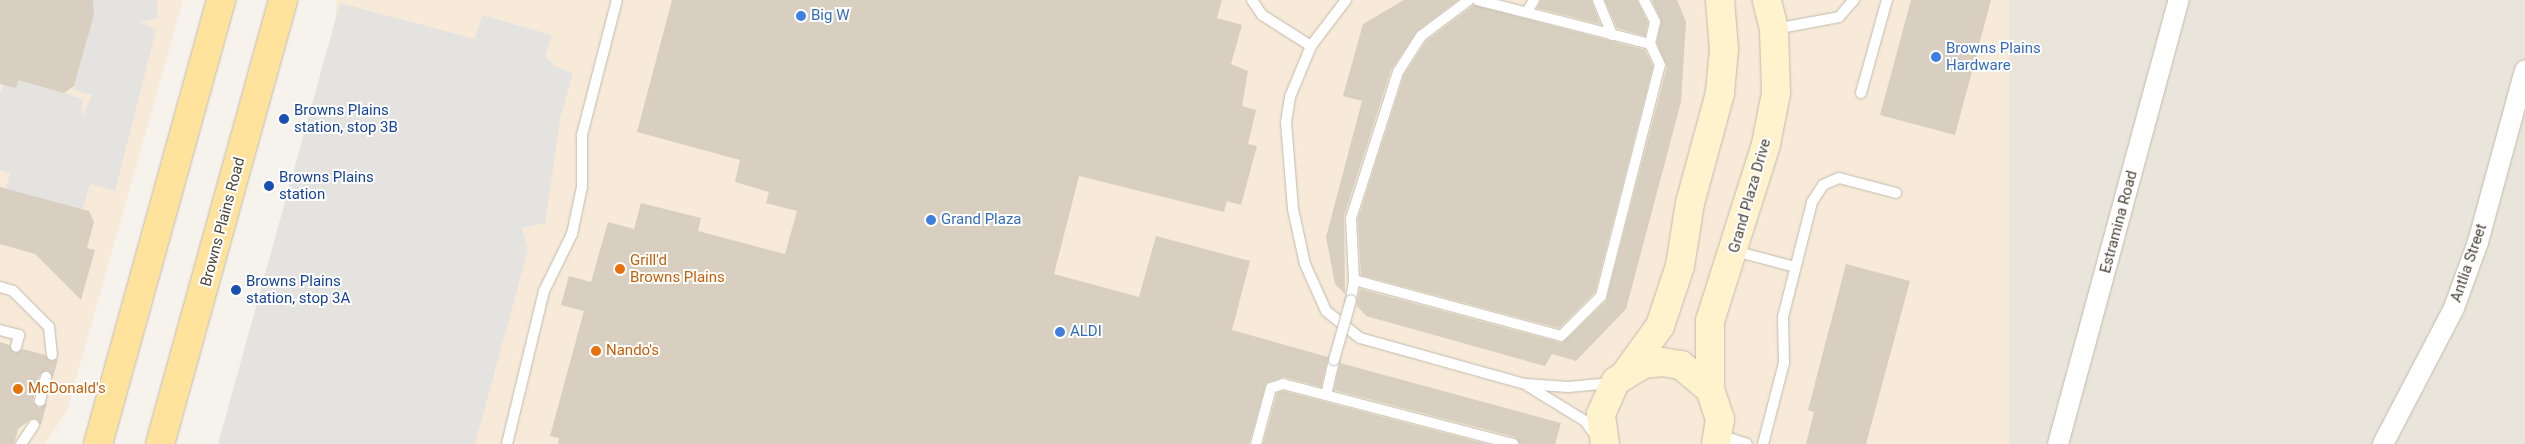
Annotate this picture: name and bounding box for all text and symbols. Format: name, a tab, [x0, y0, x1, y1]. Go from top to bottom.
place label: Big W	[811, 7, 849, 25]
marker: Big W	[795, 10, 807, 22]
place label: Browns Plains Hardware	[1946, 39, 2041, 74]
marker: Browns Plains Hardware	[1930, 51, 1942, 63]
place label: Browns Plains station, stop 3B	[294, 101, 398, 136]
marker: Browns Plains station, stop 3B	[278, 113, 290, 125]
street label: Grand Plaza Drive	[1725, 137, 1775, 255]
street label: Browns Plains Road	[197, 155, 249, 289]
place label: Browns Plains station	[279, 168, 374, 203]
street label: Estramina Road	[2097, 169, 2141, 275]
marker: Browns Plains station	[263, 180, 275, 192]
place label: Grand Plaza	[941, 211, 1022, 229]
marker: Grand Plaza	[925, 214, 937, 226]
street label: Antlia Street	[2447, 221, 2491, 305]
place label: Grill'd Browns Plains	[630, 251, 725, 286]
marker: Grill'd Browns Plains	[614, 263, 626, 275]
place label: Browns Plains station, stop 3A	[246, 272, 350, 307]
marker: Browns Plains station, stop 3A	[230, 284, 242, 296]
place label: ALDI	[1070, 323, 1102, 341]
marker: ALDI	[1054, 326, 1066, 338]
place label: Nando's	[606, 342, 659, 360]
marker: Nando's	[590, 345, 602, 357]
place label: McDonald's	[28, 380, 106, 398]
marker: McDonald's	[12, 383, 24, 395]

